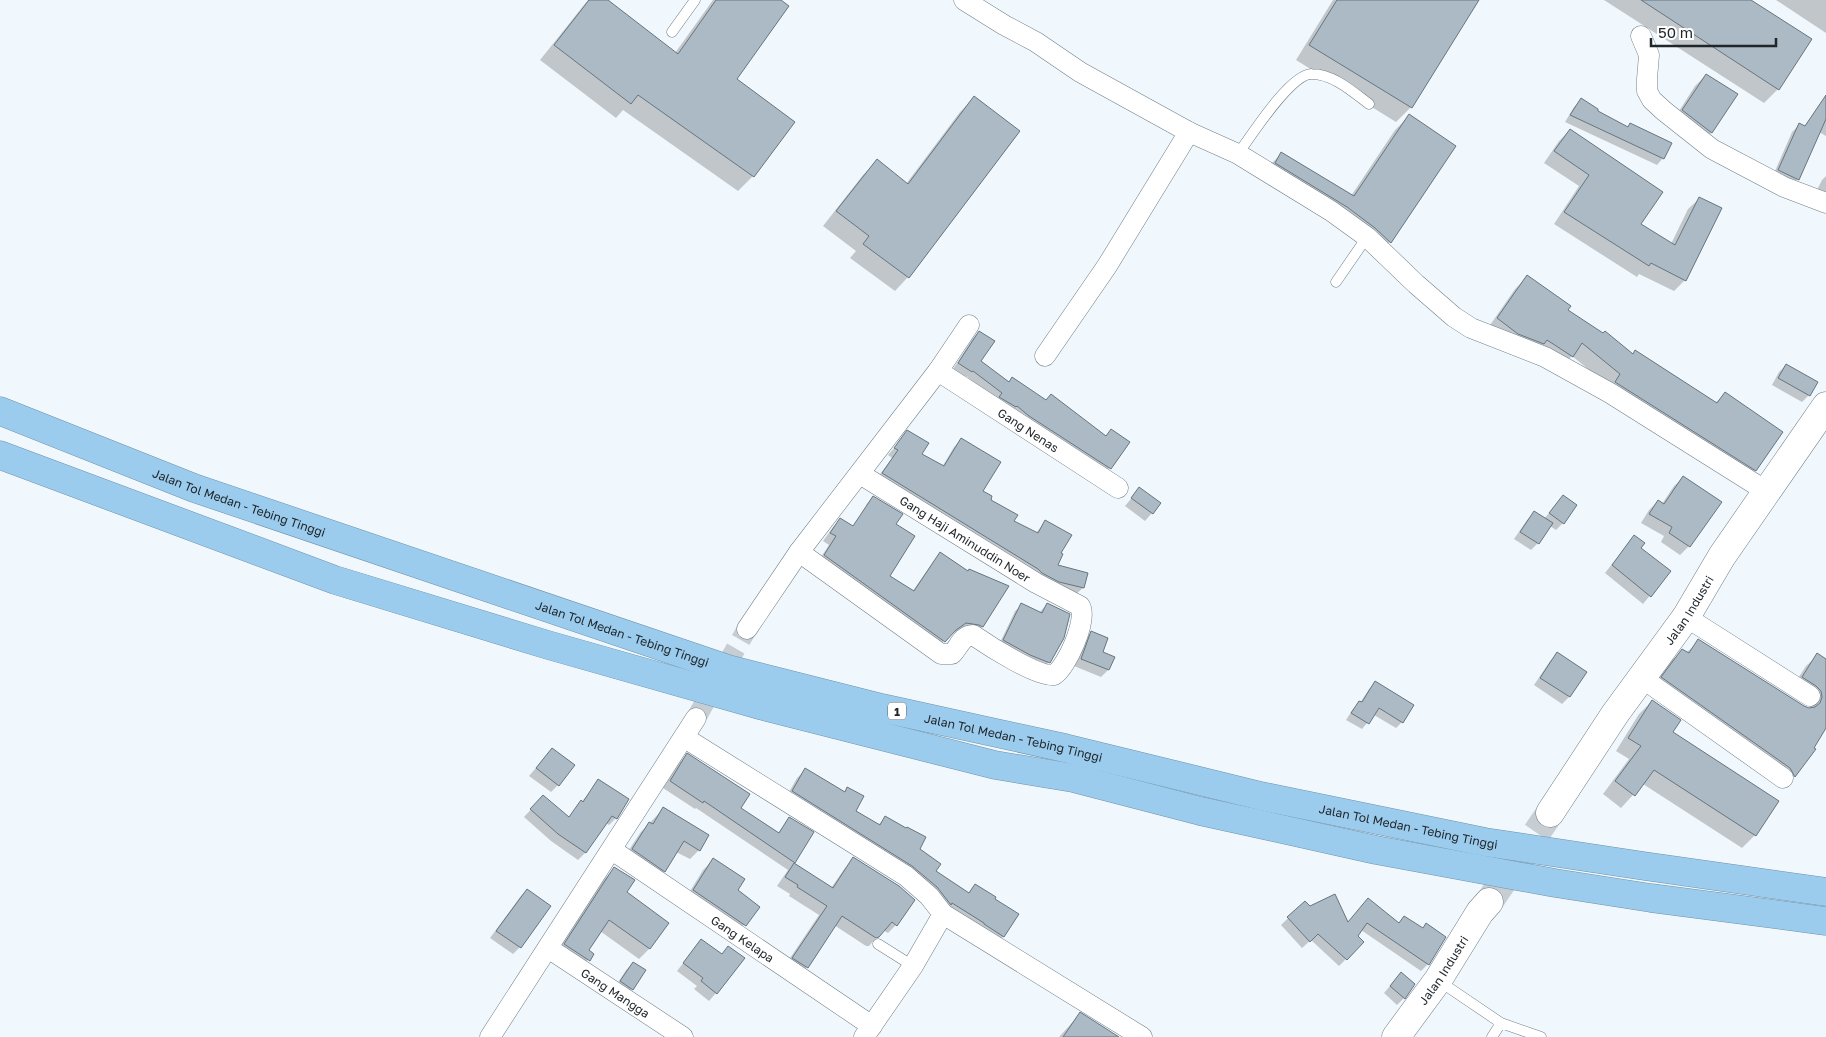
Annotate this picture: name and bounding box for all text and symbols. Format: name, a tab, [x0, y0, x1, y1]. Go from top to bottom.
scale bar	[1651, 15, 1776, 47]
text: 50 m	[1658, 23, 1693, 41]
street label: Gang Nenas	[995, 405, 1062, 455]
street label: Jalan Tol Medan - Tebing Tinggi	[151, 465, 327, 540]
street label: Gang Haji Aminuddin Noer	[897, 493, 1033, 586]
street label: Jalan Industri	[1661, 573, 1716, 648]
street label: Jalan Tol Medan - Tebing Tinggi	[534, 597, 711, 670]
road number: 1	[888, 702, 906, 719]
street label: Jalan Tol Medan - Tebing Tinggi	[923, 710, 1104, 764]
street label: Jalan Tol Medan - Tebing Tinggi	[1318, 801, 1499, 851]
street label: Gang Kelapa	[708, 912, 777, 965]
street label: Jalan Industri	[1415, 933, 1471, 1007]
street label: Gang Mangga	[578, 965, 653, 1021]

